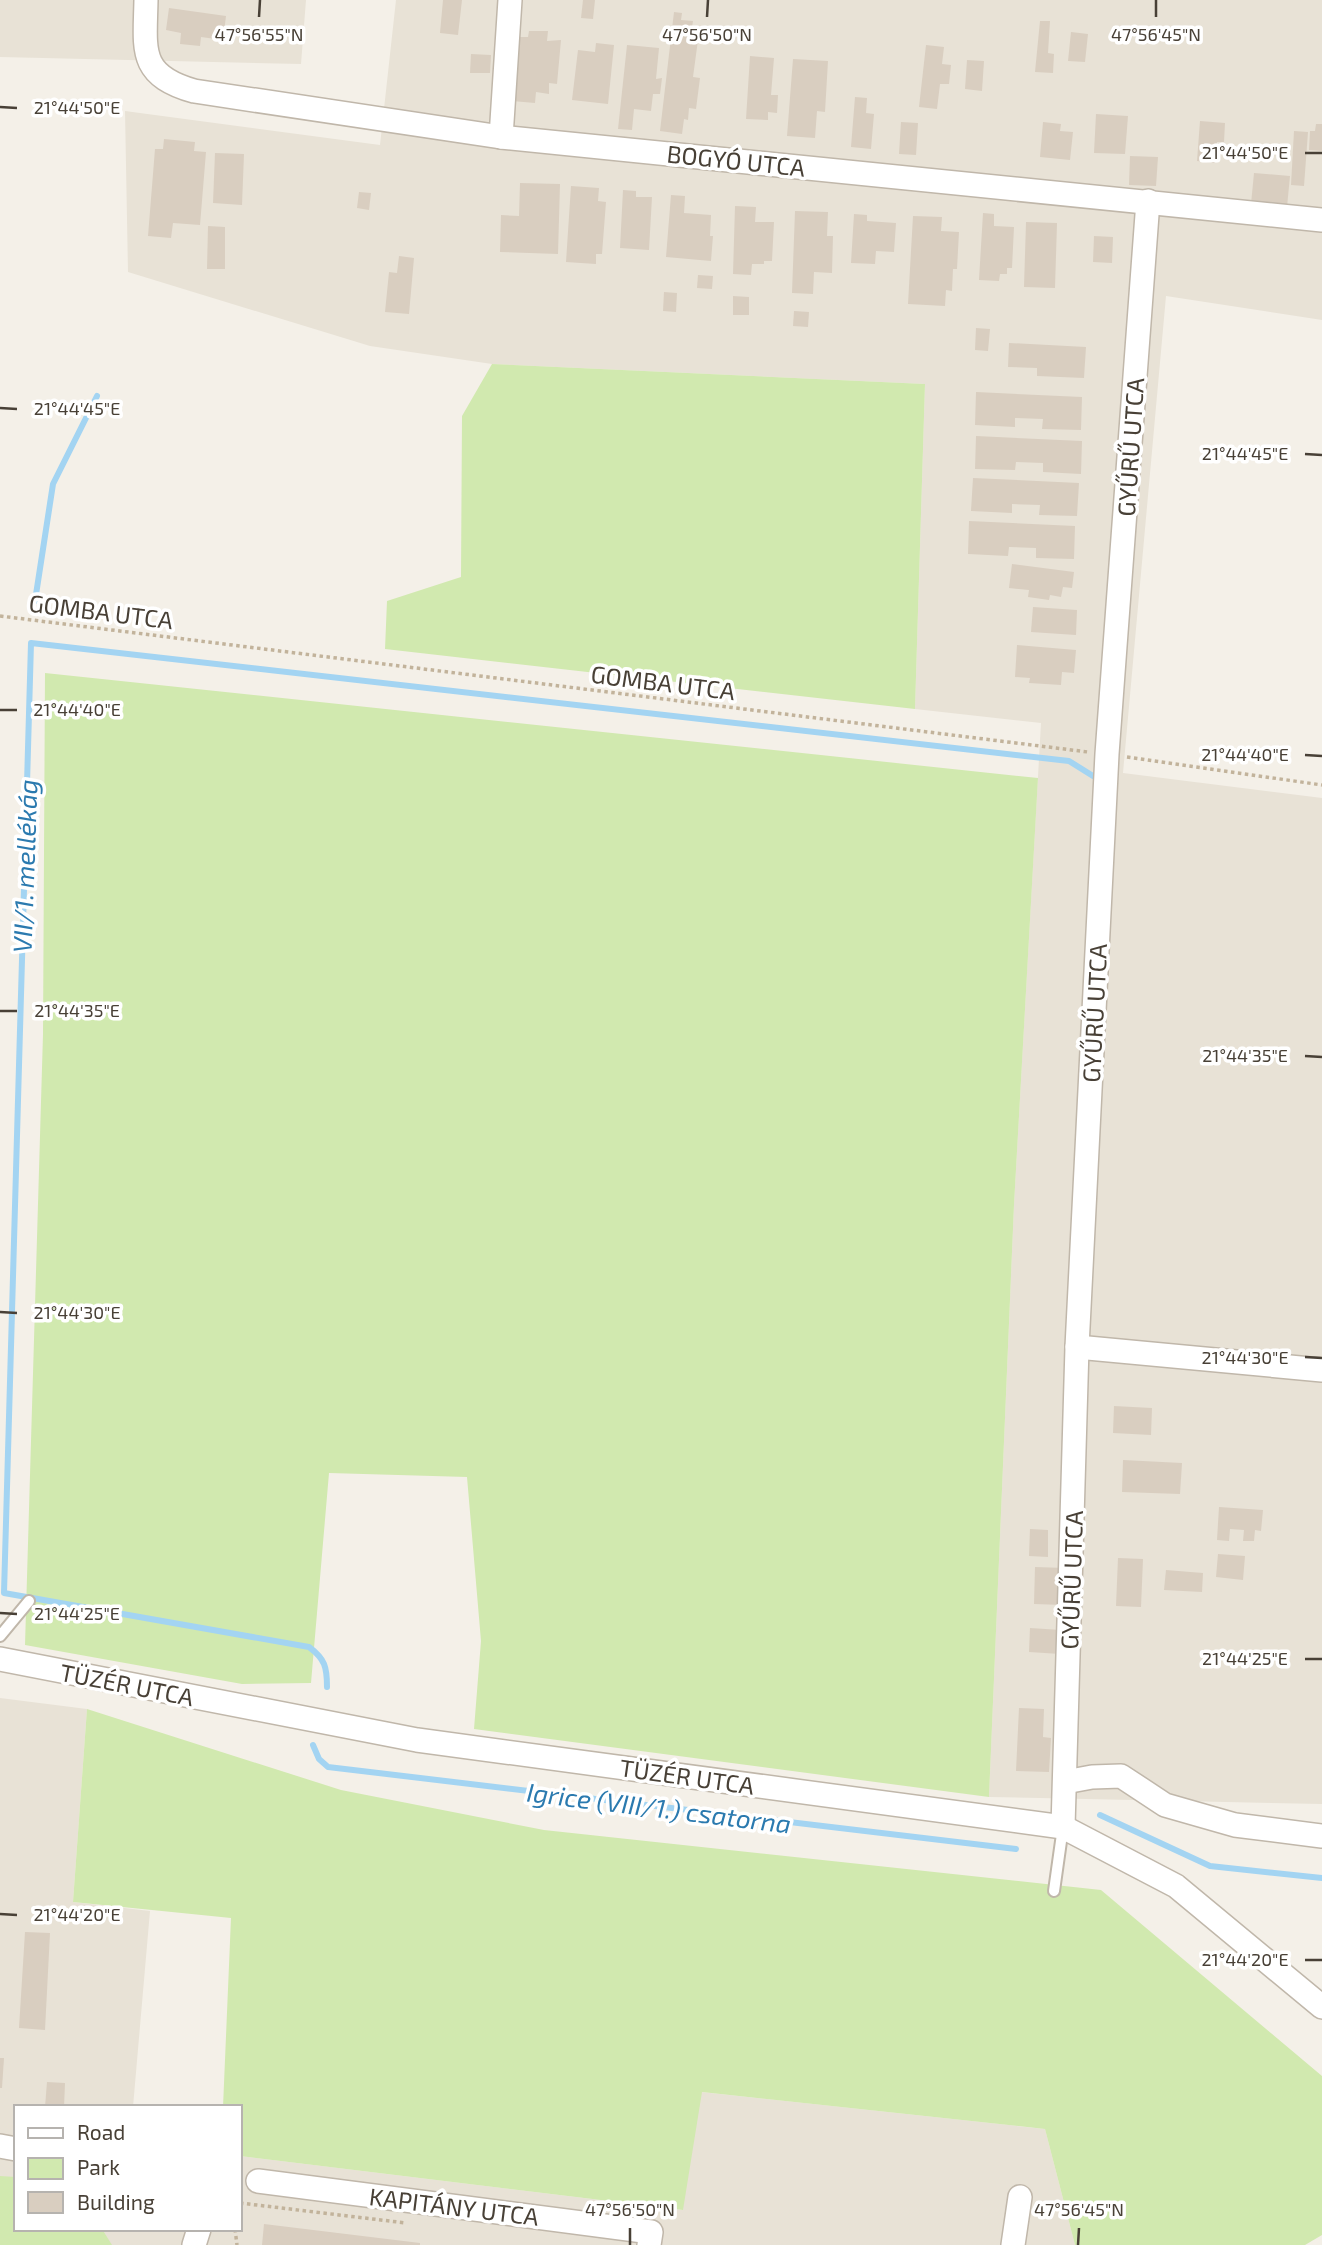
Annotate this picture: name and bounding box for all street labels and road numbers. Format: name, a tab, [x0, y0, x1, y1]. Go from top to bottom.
street label: BOGYÓ UTCA	[665, 138, 807, 182]
street label: GYŰRŰ UTCA	[1111, 377, 1149, 517]
street label: GOMBA UTCA	[27, 588, 175, 634]
street label: GOMBA UTCA	[589, 659, 737, 705]
street label: GYŰRŰ UTCA	[1076, 943, 1112, 1083]
street label: GYŰRŰ UTCA	[1054, 1510, 1088, 1650]
street label: TÜZÉR UTCA	[58, 1657, 196, 1711]
street label: TÜZÉR UTCA	[618, 1752, 756, 1800]
street label: KAPITÁNY UTCA	[368, 2181, 540, 2231]

